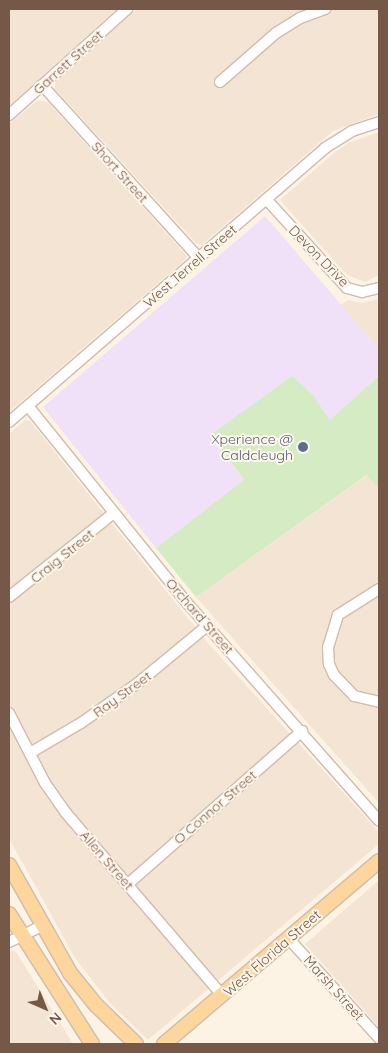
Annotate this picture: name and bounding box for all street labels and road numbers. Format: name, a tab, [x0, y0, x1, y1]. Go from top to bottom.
street label: Garrett Street	[30, 26, 106, 98]
street label: Short Street	[88, 138, 152, 206]
street label: West Terrell Street	[140, 221, 240, 311]
street label: Devon Drive	[285, 222, 353, 290]
street label: Craig Street	[27, 525, 97, 587]
street label: Orchard Street	[162, 575, 238, 657]
street label: Ray Street	[90, 667, 154, 721]
street label: O Connor Street	[170, 766, 260, 848]
street label: Allen Street	[77, 827, 137, 893]
street label: West Florida Street	[220, 906, 324, 1000]
street label: Marsh Street	[300, 952, 368, 1024]

